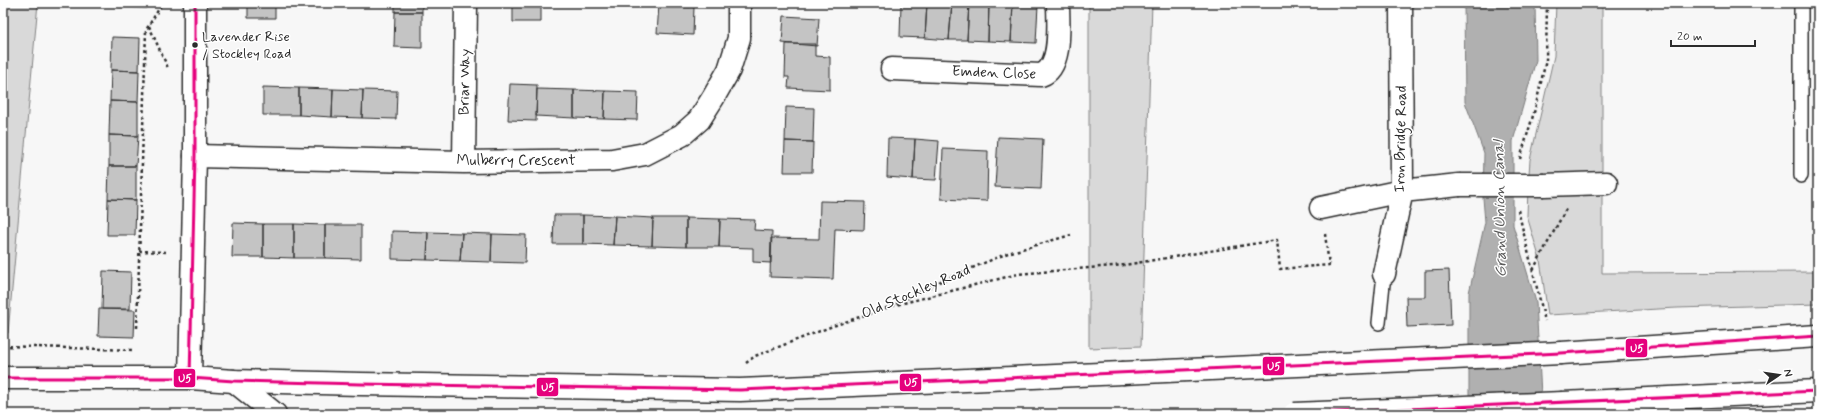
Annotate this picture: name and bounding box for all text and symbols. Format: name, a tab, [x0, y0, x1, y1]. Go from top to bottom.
scale bar	[1671, 22, 1755, 48]
place label: Lavender Rise / Stockley Road	[202, 28, 291, 63]
text: 20 m	[1677, 29, 1703, 45]
marker: Lavender Rise / Stockley Road	[190, 40, 200, 50]
street label: Briar Way	[454, 48, 476, 115]
street label: Emden Close	[952, 62, 1037, 84]
street label: Iron Bridge Road	[1390, 85, 1413, 193]
water label: Grand Union Canal	[1488, 138, 1512, 277]
street label: Mulberry Crescent	[456, 151, 576, 171]
street label: Old Stockley Road	[859, 260, 974, 324]
line badge: U5	[1625, 338, 1648, 358]
text: U5	[1630, 342, 1644, 356]
north arrow	[1759, 355, 1799, 395]
line badge: U5	[1262, 356, 1285, 376]
text: U5	[1267, 360, 1281, 374]
line badge: U5	[173, 368, 196, 388]
text: N	[1780, 368, 1795, 378]
text: U5	[178, 372, 192, 386]
line badge: U5	[899, 373, 922, 392]
text: U5	[904, 376, 918, 390]
line badge: U5	[536, 377, 559, 397]
text: U5	[541, 381, 555, 395]

